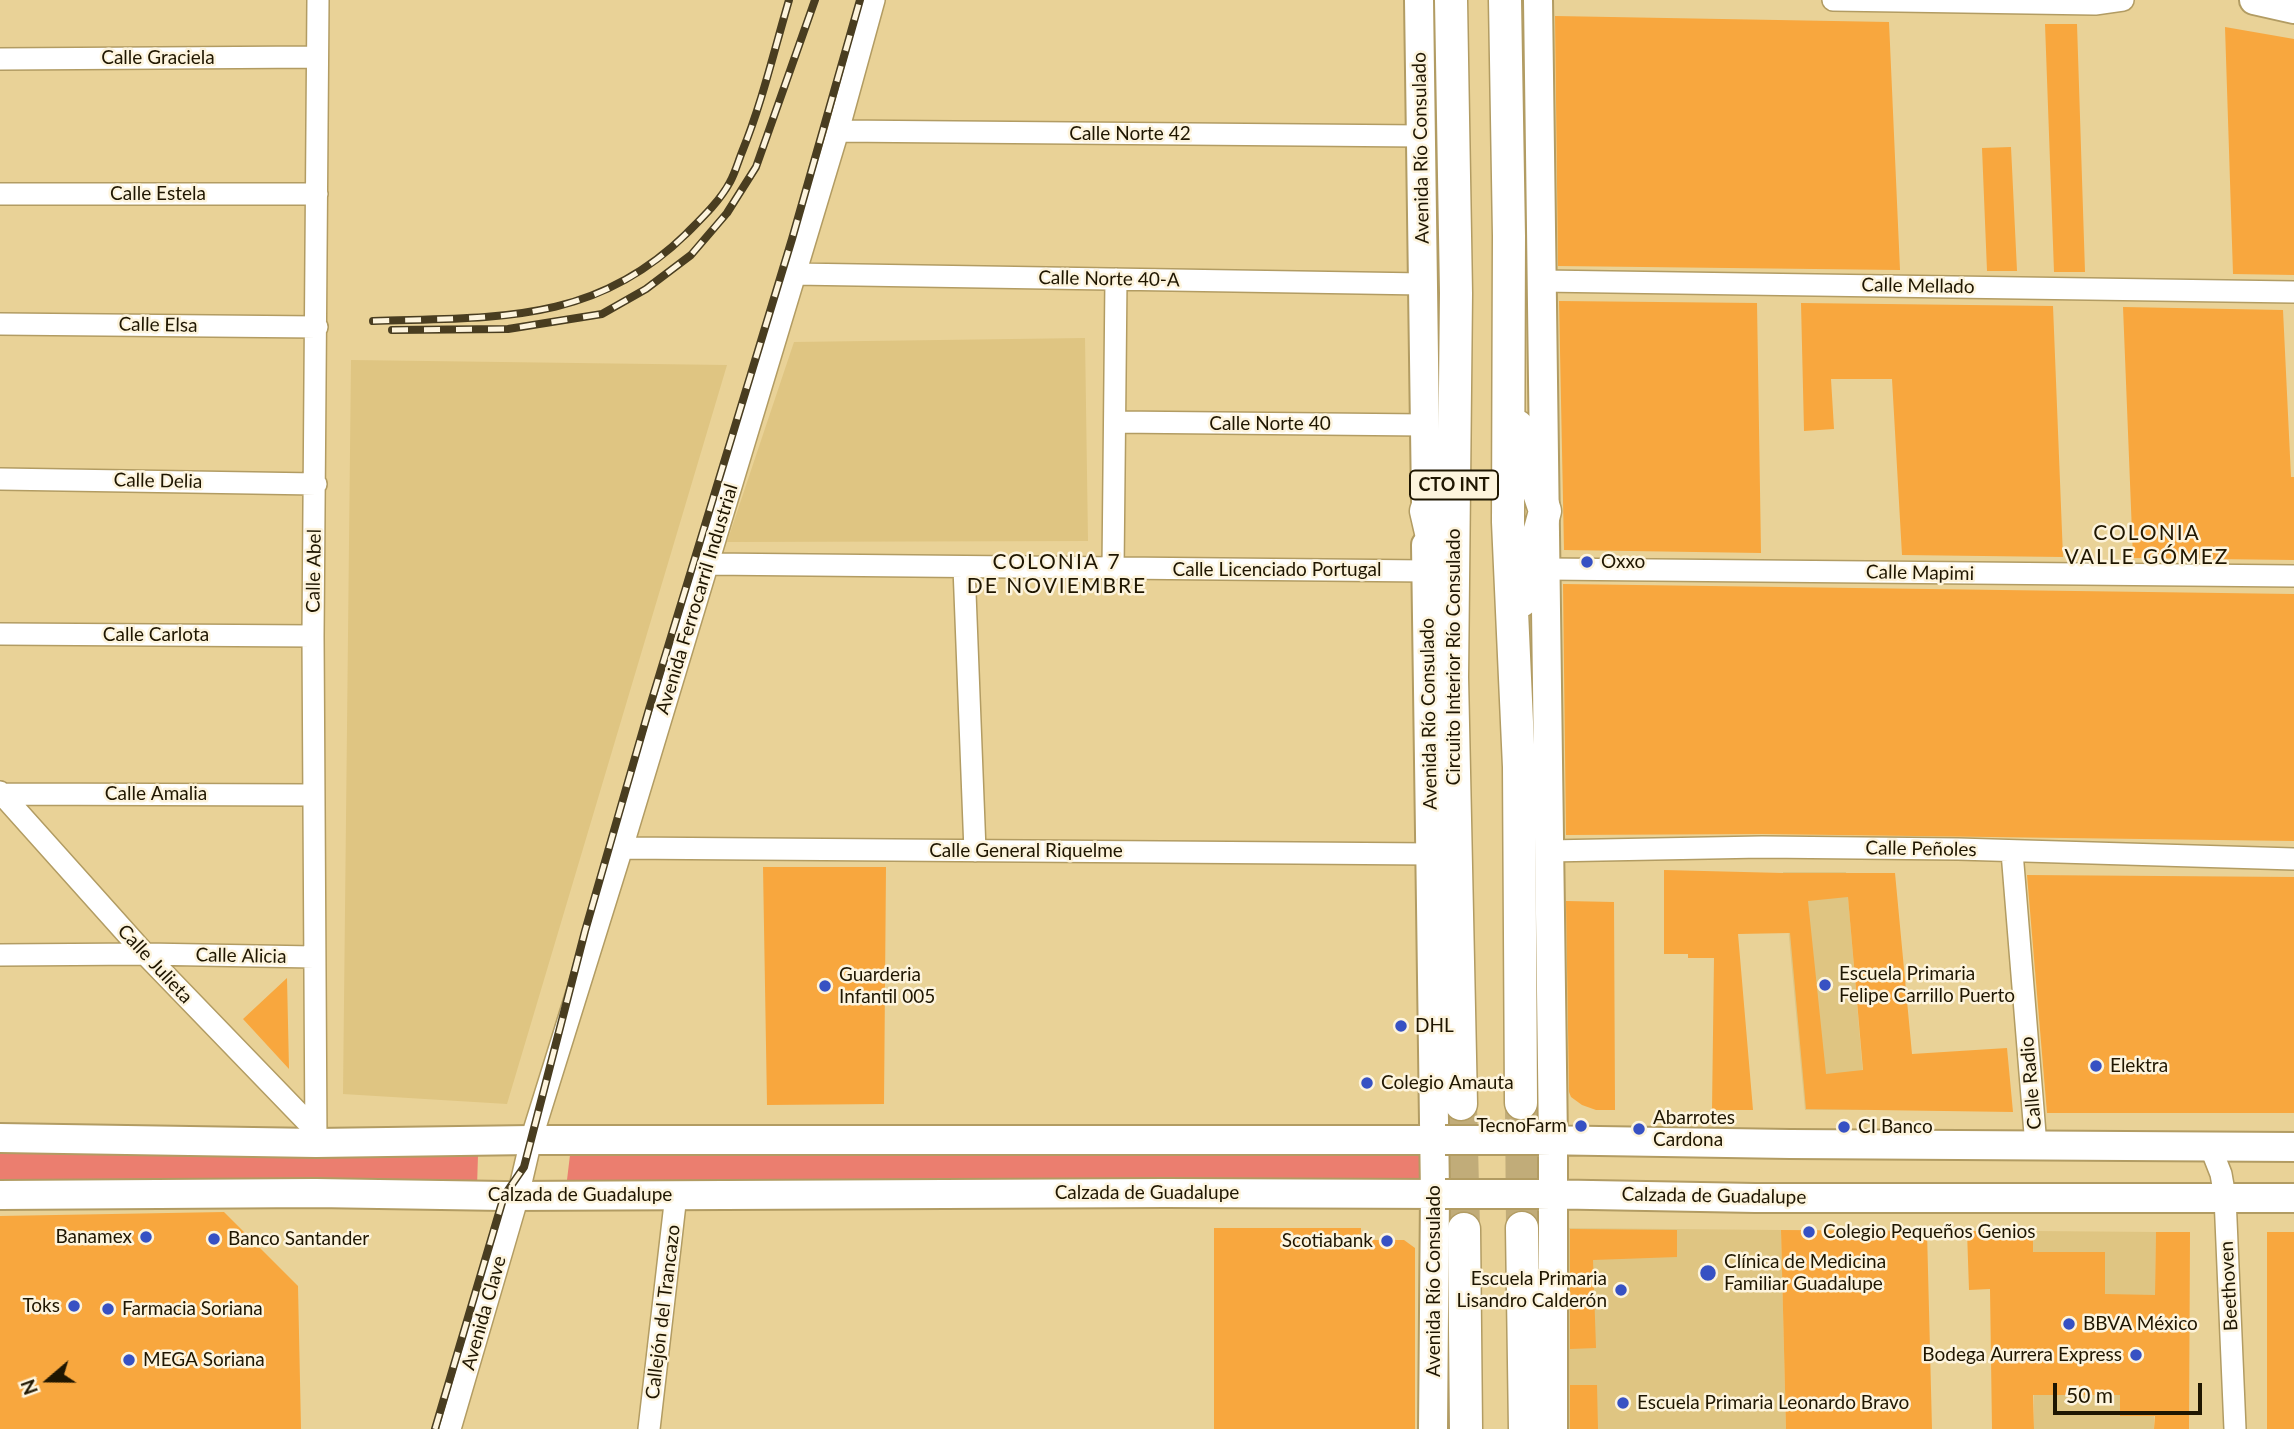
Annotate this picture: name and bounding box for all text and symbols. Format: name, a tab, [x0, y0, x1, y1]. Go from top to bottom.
street label: Calle Graciela	[101, 47, 215, 69]
street label: Avenida Río Consulado	[1408, 52, 1434, 244]
street label: Calle Norte 42	[1069, 123, 1191, 145]
street label: Calle Estela	[110, 183, 206, 205]
street label: Calle Norte 40-A	[1038, 266, 1180, 292]
street label: Calle Mellado	[1861, 274, 1975, 298]
street label: Calle Elsa	[118, 313, 198, 337]
street label: Calle Norte 40	[1209, 413, 1331, 435]
street label: Calle Delia	[113, 469, 203, 493]
road number: CTO INT	[1410, 471, 1498, 500]
street label: Avenida Ferrocarril Industrial	[651, 481, 743, 717]
district label: COLONIA VALLE GÓMEZ	[2066, 520, 2228, 570]
street label: Calle Abel	[302, 529, 326, 613]
street label: Circuito Interior Río Consulado	[1443, 529, 1465, 785]
district label: COLONIA 7 DE NOVIEMBRE	[968, 549, 1146, 599]
place label: Oxxo	[1601, 551, 1645, 573]
marker: Oxxo	[1579, 554, 1595, 570]
street label: Calle Licenciado Portugal	[1172, 559, 1382, 581]
street label: Calle Mapimi	[1866, 561, 1974, 585]
street label: Avenida Río Consulado	[1416, 618, 1442, 810]
street label: Calle Carlota	[103, 624, 209, 646]
street label: Calle Amalia	[105, 783, 207, 805]
street label: Calle Peñoles	[1865, 837, 1977, 861]
street label: Calle General Riquelme	[929, 840, 1123, 862]
street label: Calle Julieta	[113, 920, 197, 1008]
street label: Calle Alicia	[195, 944, 287, 968]
place label: Escuela Primaria Felipe Carrillo Puerto	[1839, 963, 2015, 1007]
place label: Guarderia Infantil 005	[839, 964, 935, 1008]
marker: Escuela Primaria Felipe Carrillo Puerto	[1817, 977, 1833, 993]
marker: Guarderia Infantil 005	[817, 978, 833, 994]
place label: DHL	[1415, 1015, 1454, 1037]
marker: DHL	[1393, 1018, 1409, 1034]
street label: Calle Radio	[2016, 1036, 2046, 1130]
place label: Elektra	[2110, 1055, 2168, 1077]
marker: Elektra	[2088, 1058, 2104, 1074]
place label: Colegio Amauta	[1381, 1072, 1514, 1094]
marker: Colegio Amauta	[1359, 1075, 1375, 1091]
place label: Abarrotes Cardona	[1653, 1107, 1735, 1151]
place label: TecnoFarm	[1477, 1115, 1567, 1137]
place label: CI Banco	[1858, 1116, 1933, 1138]
marker: TecnoFarm	[1573, 1118, 1589, 1134]
marker: CI Banco	[1836, 1119, 1852, 1135]
marker: Abarrotes Cardona	[1631, 1121, 1647, 1137]
street label: Calzada de Guadalupe	[1055, 1182, 1239, 1204]
street label: Calzada de Guadalupe	[1621, 1183, 1807, 1209]
street label: Calzada de Guadalupe	[488, 1184, 672, 1206]
street label: Avenida Río Consulado	[1423, 1185, 1445, 1377]
place label: Colegio Pequeños Genios	[1823, 1221, 2035, 1243]
street label: Callejón del Trancazo	[641, 1223, 685, 1401]
marker: Colegio Pequeños Genios	[1801, 1224, 1817, 1240]
place label: Banamex	[55, 1226, 132, 1248]
place label: Banco Santander	[228, 1228, 369, 1250]
marker: Banamex	[138, 1229, 154, 1245]
place label: Scotiabank	[1282, 1230, 1373, 1252]
marker: Banco Santander	[206, 1231, 222, 1247]
marker: Scotiabank	[1379, 1233, 1395, 1249]
street label: Beethoven	[2215, 1240, 2243, 1332]
place label: Clínica de Medicina Familiar Guadalupe	[1724, 1251, 1886, 1295]
street label: Avenida Clave	[457, 1253, 511, 1373]
marker: Clínica de Medicina Familiar Guadalupe	[1698, 1263, 1718, 1283]
place label: Escuela Primaria Lisandro Calderón	[1456, 1268, 1607, 1312]
marker: Escuela Primaria Lisandro Calderón	[1613, 1282, 1629, 1298]
place label: Toks	[22, 1295, 60, 1317]
marker: Toks	[66, 1298, 82, 1314]
place label: Farmacia Soriana	[122, 1298, 263, 1320]
marker: Farmacia Soriana	[100, 1301, 116, 1317]
place label: BBVA México	[2083, 1313, 2198, 1335]
marker: BBVA México	[2061, 1316, 2077, 1332]
place label: Bodega Aurrera Express	[1922, 1344, 2122, 1366]
north arrow	[14, 1345, 84, 1415]
marker: Bodega Aurrera Express	[2128, 1347, 2144, 1363]
place label: MEGA Soriana	[143, 1349, 265, 1371]
marker: MEGA Soriana	[121, 1352, 137, 1368]
scale bar	[2056, 1370, 2205, 1414]
text: N	[15, 1377, 42, 1398]
text: 50 m	[2066, 1382, 2113, 1407]
place label: Escuela Primaria Leonardo Bravo	[1637, 1392, 1909, 1414]
marker: Escuela Primaria Leonardo Bravo	[1615, 1395, 1631, 1411]

